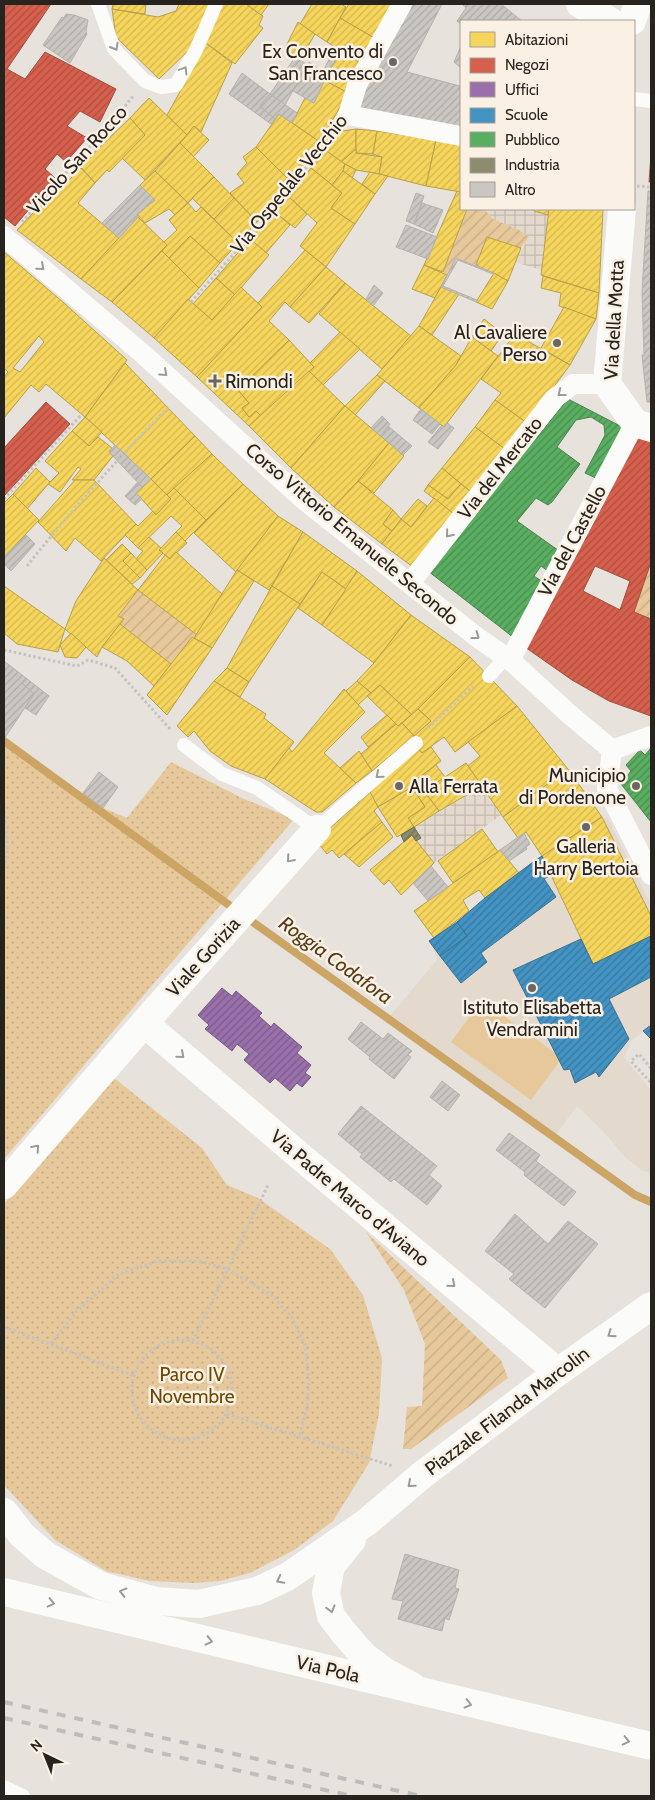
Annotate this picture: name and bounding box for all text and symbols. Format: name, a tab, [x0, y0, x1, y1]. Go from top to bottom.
legend	[460, 20, 635, 210]
text: Abitazioni	[505, 31, 568, 49]
place label: Ex Convento di San Francesco	[262, 40, 383, 85]
one-way arrow	[109, 41, 119, 50]
marker: Ex Convento di San Francesco	[387, 56, 399, 68]
text: Negozi	[505, 56, 549, 74]
one-way arrow	[178, 66, 188, 75]
text: Uffici	[505, 81, 539, 99]
street label: Vicolo San Rocco	[22, 101, 132, 219]
text: Scuole	[505, 106, 548, 124]
street label: Via Ospedale Vecchio	[226, 110, 352, 258]
text: Pubblico	[505, 131, 560, 149]
text: Industria	[505, 156, 560, 174]
text: Altro	[505, 181, 535, 199]
street label: Via della Motta	[599, 260, 629, 380]
one-way arrow	[35, 262, 44, 270]
place label: Al Cavaliere Perso	[454, 321, 547, 366]
marker: Al Cavaliere Perso	[551, 337, 563, 349]
one-way arrow	[159, 367, 168, 376]
place label: Rimondi	[225, 370, 293, 393]
marker: Rimondi	[209, 375, 221, 387]
one-way arrow	[558, 388, 567, 397]
street label: Via del Mercato	[453, 412, 547, 524]
street label: Corso Vittorio Emanuele Secondo	[241, 438, 463, 630]
street label: Via del Castello	[533, 481, 611, 601]
one-way arrow	[447, 528, 455, 537]
one-way arrow	[470, 630, 479, 639]
place label: Municipio di Pordenone	[519, 764, 626, 809]
one-way arrow	[375, 769, 384, 778]
place label: Alla Ferrata	[409, 775, 498, 798]
marker: Alla Ferrata	[393, 780, 405, 792]
marker: Municipio di Pordenone	[630, 780, 642, 792]
marker: Galleria Harry Bertoia	[580, 821, 592, 833]
place label: Galleria Harry Bertoia	[533, 835, 639, 880]
one-way arrow	[287, 853, 296, 862]
water label: Roggia Codafora	[275, 911, 397, 1009]
street label: Viale Gorizia	[161, 912, 245, 1002]
marker: Istituto Elisabetta Vendramini	[526, 982, 538, 994]
place label: Istituto Elisabetta Vendramini	[463, 996, 601, 1041]
one-way arrow	[176, 1049, 185, 1058]
street label: Via Padre Marco d'Aviano	[266, 1125, 434, 1271]
one-way arrow	[30, 1144, 39, 1153]
one-way arrow	[447, 1278, 456, 1287]
one-way arrow	[607, 1328, 617, 1337]
street label: Piazzale Filanda Marcolin	[420, 1342, 594, 1480]
park label: Parco IV Novembre	[150, 1363, 235, 1408]
one-way arrow	[408, 1478, 417, 1486]
one-way arrow	[277, 1574, 286, 1584]
one-way arrow	[120, 1588, 128, 1598]
one-way arrow	[47, 1597, 56, 1608]
one-way arrow	[325, 1605, 335, 1613]
one-way arrow	[205, 1635, 214, 1646]
street label: Via Pola	[294, 1651, 362, 1687]
one-way arrow	[464, 1698, 472, 1708]
north arrow	[20, 1730, 70, 1780]
one-way arrow	[622, 1735, 631, 1746]
text: N	[26, 1736, 46, 1755]

